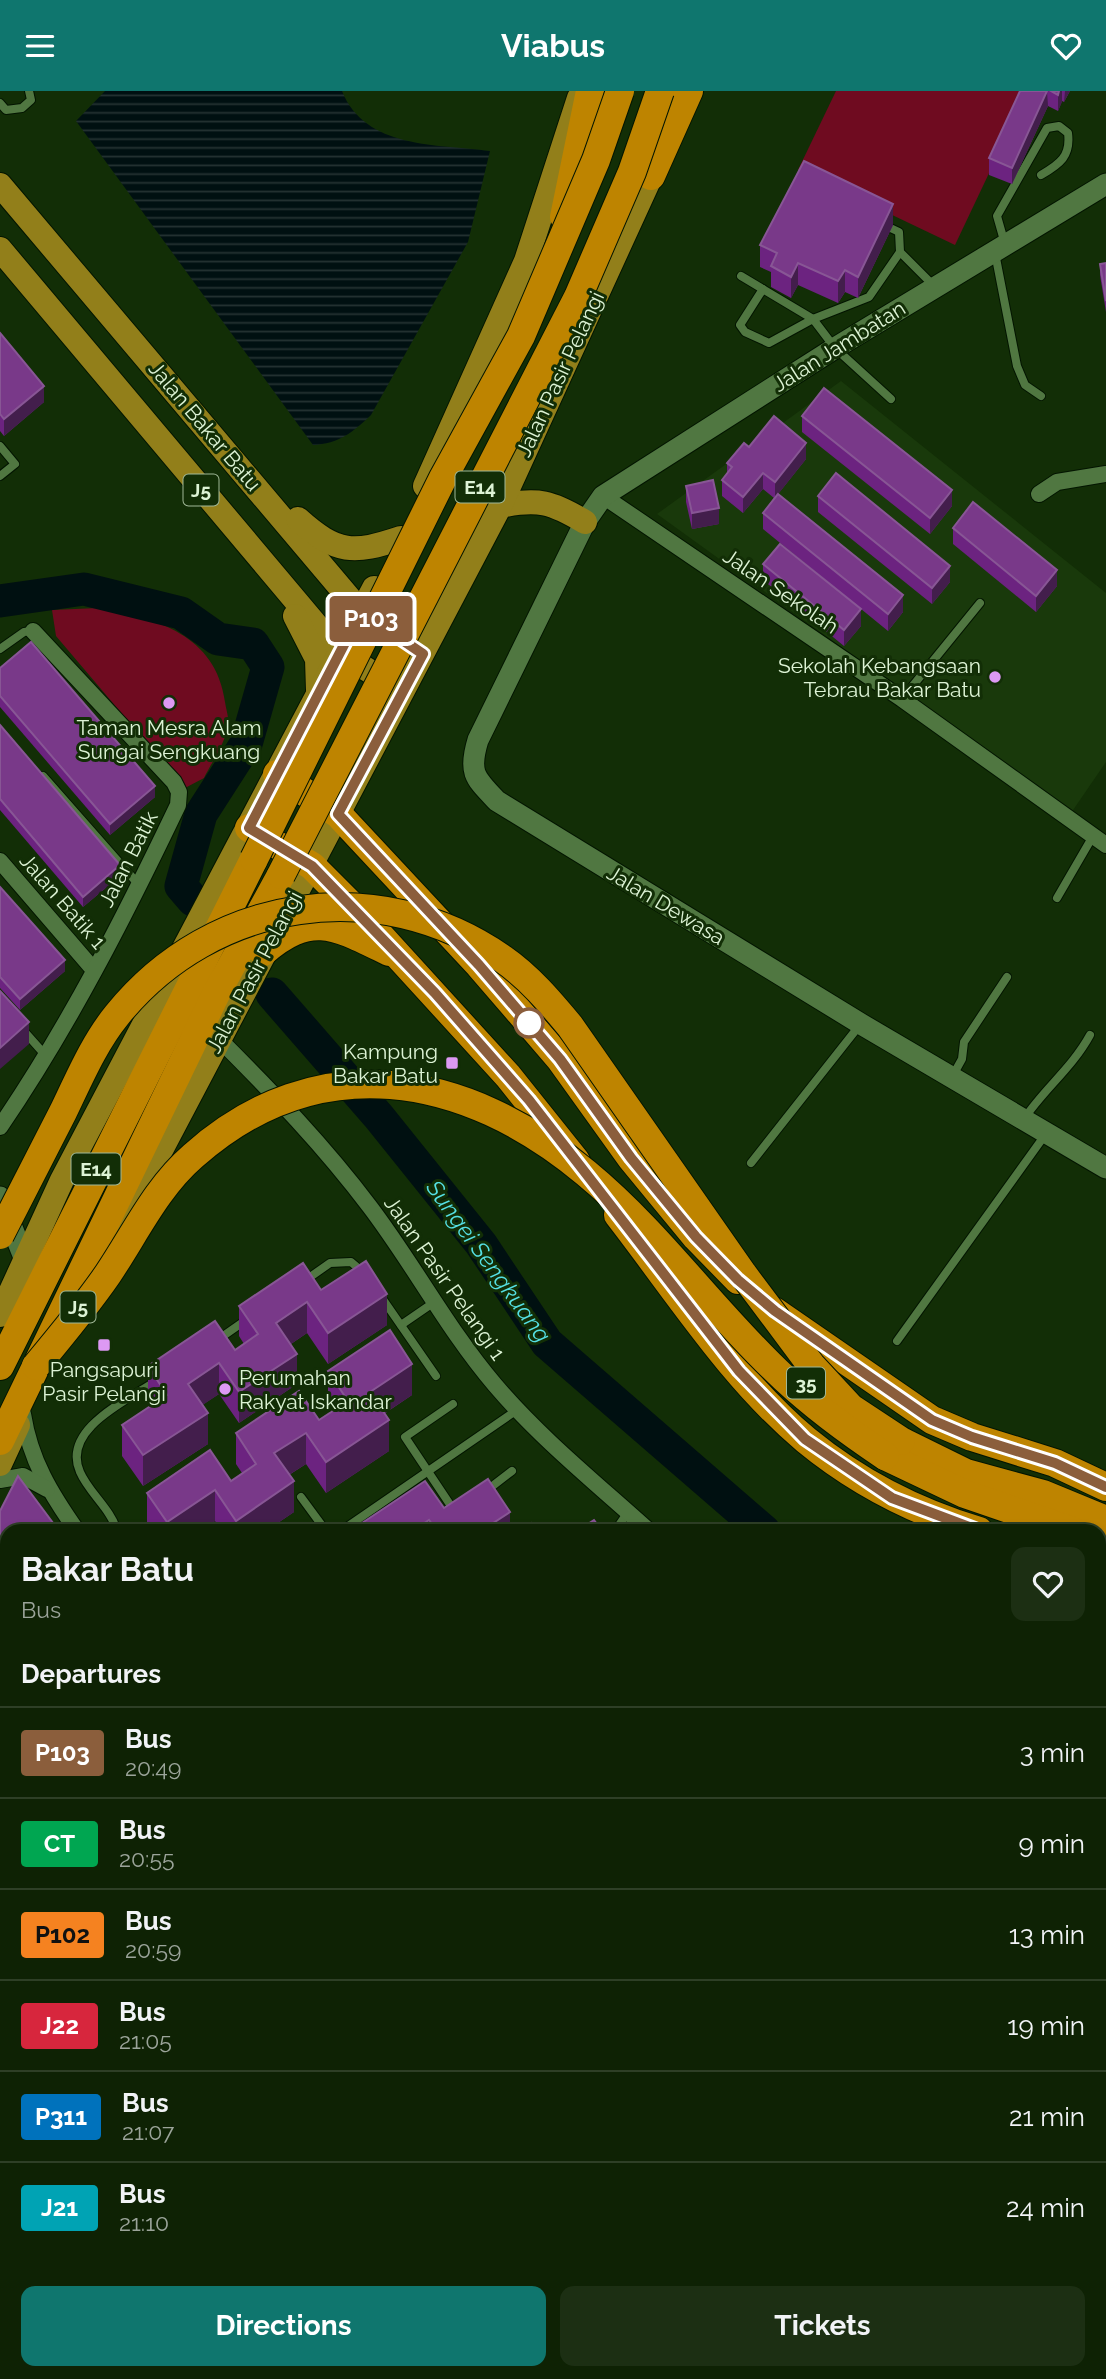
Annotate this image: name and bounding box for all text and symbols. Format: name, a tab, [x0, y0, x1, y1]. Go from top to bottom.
icon: menu	[21, 27, 59, 65]
text: Viabus	[501, 27, 605, 64]
icon: heart	[1047, 27, 1085, 65]
street label: Jalan Pasir Pelangi	[511, 287, 609, 461]
street label: Jalan Jambatan	[768, 295, 910, 397]
street label: Jalan Bakar Batu	[144, 356, 266, 496]
road number: E14	[456, 471, 504, 503]
road number: J5	[184, 475, 218, 505]
street label: Jalan Sekolah	[719, 543, 843, 639]
line badge: P103	[322, 596, 420, 642]
text: P103	[344, 604, 398, 633]
place label: Sekolah Kebangsaan Tebrau Bakar Batu	[778, 653, 981, 702]
marker: Sekolah Kebangsaan Tebrau Bakar Batu	[987, 669, 1003, 685]
marker: Taman Mesra Alam Sungai Sengkuang	[161, 695, 177, 711]
place label: Taman Mesra Alam Sungai Sengkuang	[76, 715, 262, 764]
street label: Jalan Batik	[93, 807, 163, 911]
street label: Jalan Batik 1	[15, 848, 111, 954]
street label: Jalan Dewasa	[603, 860, 729, 950]
street label: Jalan Pasir Pelangi	[201, 887, 307, 1057]
unlabelled marker	[514, 1008, 544, 1038]
place label: Kampung Bakar Batu	[333, 1039, 438, 1088]
marker: Kampung Bakar Batu	[444, 1055, 460, 1071]
road number: E14	[72, 1153, 120, 1185]
water label: Sungei Sengkuang	[421, 1174, 557, 1348]
street label: Jalan Pasir Pelangi 1	[379, 1191, 511, 1365]
road number: J5	[60, 1291, 96, 1323]
marker: Pangsapuri Pasir Pelangi	[96, 1337, 112, 1353]
place label: Pangsapuri Pasir Pelangi	[42, 1357, 166, 1406]
place label: Perumahan Rakyat Iskandar	[239, 1365, 392, 1414]
road number: 35	[787, 1367, 825, 1399]
marker: Perumahan Rakyat Iskandar	[217, 1381, 233, 1397]
button: heart	[1011, 1547, 1085, 1621]
text: Bakar Batu	[21, 1550, 194, 1589]
text: Bus	[21, 1596, 61, 1623]
text: Departures	[21, 1659, 161, 1689]
text: Bus	[125, 1724, 171, 1754]
text: P103	[35, 1738, 90, 1767]
text: 3 min	[1020, 1738, 1085, 1768]
text: 20:49	[125, 1754, 181, 1781]
text: Bus	[119, 1815, 166, 1845]
text: CT	[44, 1829, 75, 1858]
text: 9 min	[1018, 1829, 1085, 1859]
text: 20:55	[119, 1845, 174, 1872]
text: Bus	[125, 1906, 172, 1936]
text: P102	[35, 1920, 90, 1949]
text: 13 min	[1009, 1920, 1085, 1950]
text: 20:59	[125, 1936, 182, 1963]
text: Bus	[119, 1997, 166, 2027]
text: J22	[40, 2011, 79, 2040]
text: 19 min	[1007, 2011, 1085, 2041]
text: 21:05	[119, 2027, 172, 2054]
text: Bus	[122, 2088, 169, 2118]
text: P311	[35, 2102, 87, 2131]
text: 21 min	[1009, 2102, 1085, 2132]
text: 21:07	[122, 2118, 174, 2145]
text: Bus	[119, 2179, 166, 2209]
text: J21	[41, 2193, 78, 2222]
text: 24 min	[1006, 2193, 1085, 2223]
text: 21:10	[119, 2209, 169, 2236]
button: Directions	[21, 2286, 546, 2366]
button: Tickets	[560, 2286, 1085, 2366]

